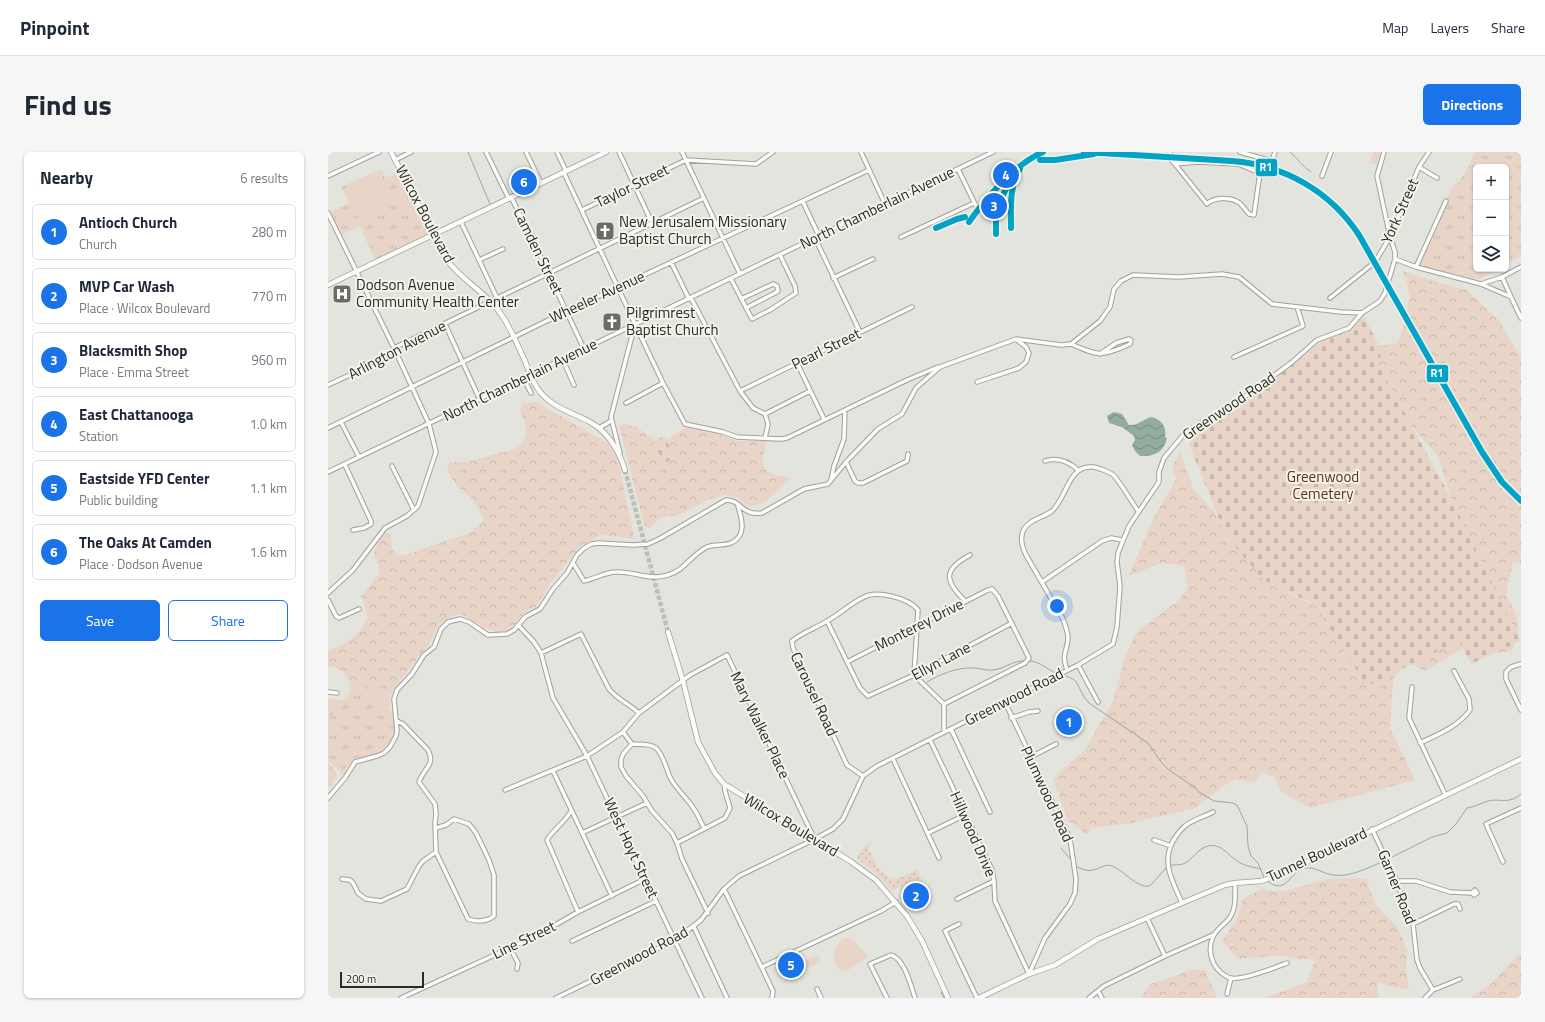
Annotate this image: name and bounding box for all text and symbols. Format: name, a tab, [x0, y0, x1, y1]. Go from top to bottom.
text: Pinpoint	[20, 13, 89, 42]
text: Map	[1382, 17, 1408, 38]
text: Layers	[1430, 17, 1469, 38]
text: Share	[1491, 17, 1525, 38]
text: Find us	[24, 83, 112, 126]
button: Directions	[1423, 84, 1521, 125]
street label: Taylor Street	[591, 157, 673, 213]
line badge: R1	[1255, 158, 1278, 177]
text: R1	[1260, 159, 1272, 175]
street label: North Chamberlain Avenue	[796, 160, 958, 255]
pin: 4	[993, 160, 1019, 190]
street label: Wilcox Boulevard	[390, 161, 461, 267]
map controls	[1473, 164, 1509, 272]
button: +	[1473, 164, 1509, 200]
text: Nearby	[40, 165, 93, 191]
pin: 6	[511, 167, 537, 197]
text: 6 results	[240, 168, 288, 188]
street label: York Street	[1375, 174, 1424, 247]
pin: 3	[981, 191, 1007, 221]
button: −	[1473, 200, 1509, 236]
street label: Camden Street	[508, 204, 570, 299]
place label: New Jerusalem Missionary Baptist Church	[619, 210, 787, 250]
text: Antioch Church	[79, 211, 177, 234]
church icon: New Jerusalem Missionary Baptist Church	[594, 220, 616, 242]
text: 1	[50, 222, 58, 242]
text: 280 m	[251, 222, 287, 242]
text: Church	[79, 234, 117, 254]
button: layers	[1473, 236, 1509, 272]
street label: Wheeler Avenue	[545, 264, 648, 329]
place label: Dodson Avenue Community Health Center	[356, 273, 519, 313]
text: MVP Car Wash	[79, 275, 175, 298]
hospital icon: Dodson Avenue Community Health Center	[331, 283, 353, 305]
text: 2	[50, 286, 58, 306]
text: 770 m	[251, 286, 287, 306]
text: Place · Wilcox Boulevard	[79, 298, 210, 318]
place label: Pilgrimrest Baptist Church	[626, 301, 719, 341]
church icon: Pilgrimrest Baptist Church	[601, 311, 623, 333]
street label: Arlington Avenue	[344, 314, 450, 385]
street label: Pearl Street	[787, 322, 865, 375]
street label: North Chamberlain Avenue	[439, 332, 601, 427]
text: Blacksmith Shop	[79, 339, 187, 362]
text: 3	[50, 350, 58, 370]
text: 960 m	[251, 350, 287, 370]
text: Place · Emma Street	[79, 362, 189, 382]
line badge: R1	[1426, 364, 1449, 383]
text: R1	[1431, 365, 1443, 381]
street label: Greenwood Road	[1177, 366, 1280, 445]
text: East Chattanooga	[79, 403, 193, 426]
text: 4	[50, 414, 58, 434]
text: 1.0 km	[250, 414, 287, 434]
text: Station	[79, 426, 118, 446]
park label: Greenwood Cemetery	[1287, 465, 1359, 505]
text: Eastside YFD Center	[79, 467, 210, 490]
text: 5	[50, 478, 58, 498]
text: 1.1 km	[250, 478, 287, 498]
text: Public building	[79, 490, 158, 510]
text: The Oaks At Camden	[79, 531, 212, 554]
text: 6	[50, 542, 58, 562]
text: 1.6 km	[250, 542, 287, 562]
text: Place · Dodson Avenue	[79, 554, 202, 574]
street label: Monterey Drive	[870, 592, 967, 657]
your location	[1047, 596, 1067, 616]
button: Save	[40, 600, 160, 641]
button: Share	[168, 600, 288, 641]
street label: Ellyn Lane	[907, 635, 974, 686]
street label: Carousel Road	[785, 648, 844, 740]
street label: Greenwood Road	[960, 662, 1067, 731]
street label: Mary Walker Place	[724, 667, 796, 782]
pin: 1	[1056, 707, 1082, 737]
street label: Plumwood Road	[1015, 742, 1080, 846]
street label: Wilcox Boulevard	[739, 787, 843, 862]
street label: Hillwood Drive	[944, 787, 1003, 880]
street label: West Hoyt Street	[598, 794, 665, 902]
street label: Tunnel Boulevard	[1263, 821, 1371, 888]
street label: Garner Road	[1372, 846, 1423, 928]
pin: 2	[903, 881, 929, 911]
street label: Line Street	[488, 914, 560, 965]
street label: Greenwood Road	[586, 920, 692, 991]
pin: 5	[778, 950, 804, 980]
scale bar	[340, 970, 424, 989]
text: 200 m	[346, 971, 376, 987]

